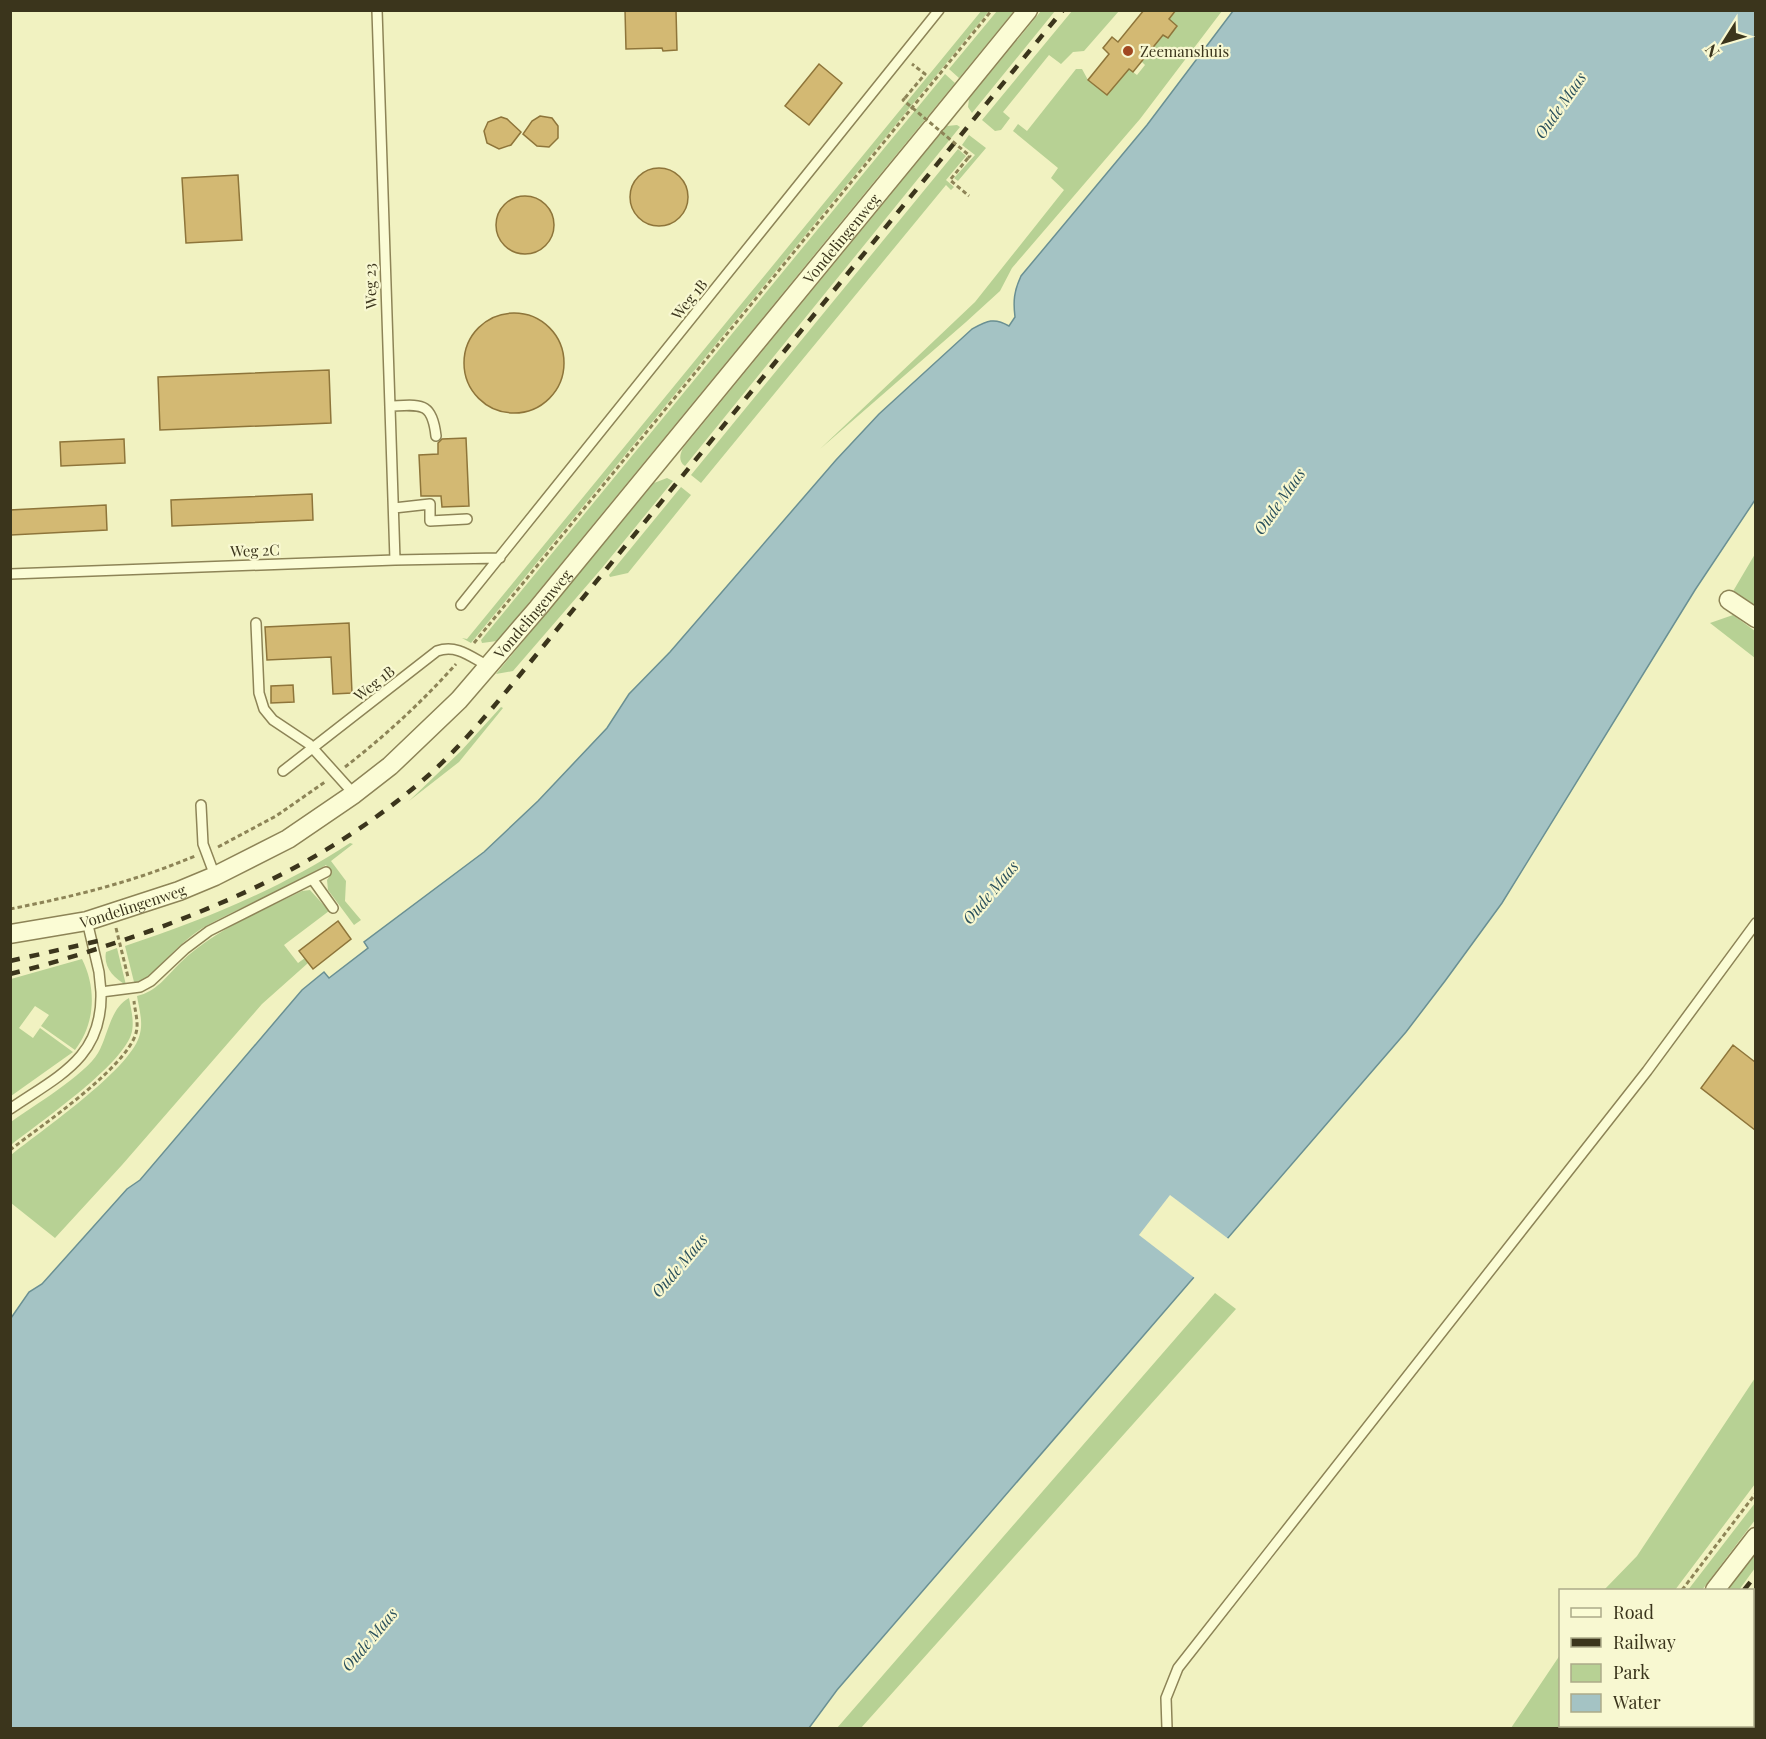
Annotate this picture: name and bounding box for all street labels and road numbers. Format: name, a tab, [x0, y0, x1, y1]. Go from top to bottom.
street label: Vondelingenweg	[798, 189, 884, 288]
street label: Weg 23	[359, 263, 381, 310]
street label: Weg 1B	[666, 275, 711, 324]
street label: Weg 2C	[229, 539, 280, 561]
street label: Vondelingenweg	[489, 565, 576, 663]
street label: Weg 1B	[349, 661, 399, 706]
street label: Vondelingenweg	[77, 879, 189, 932]

